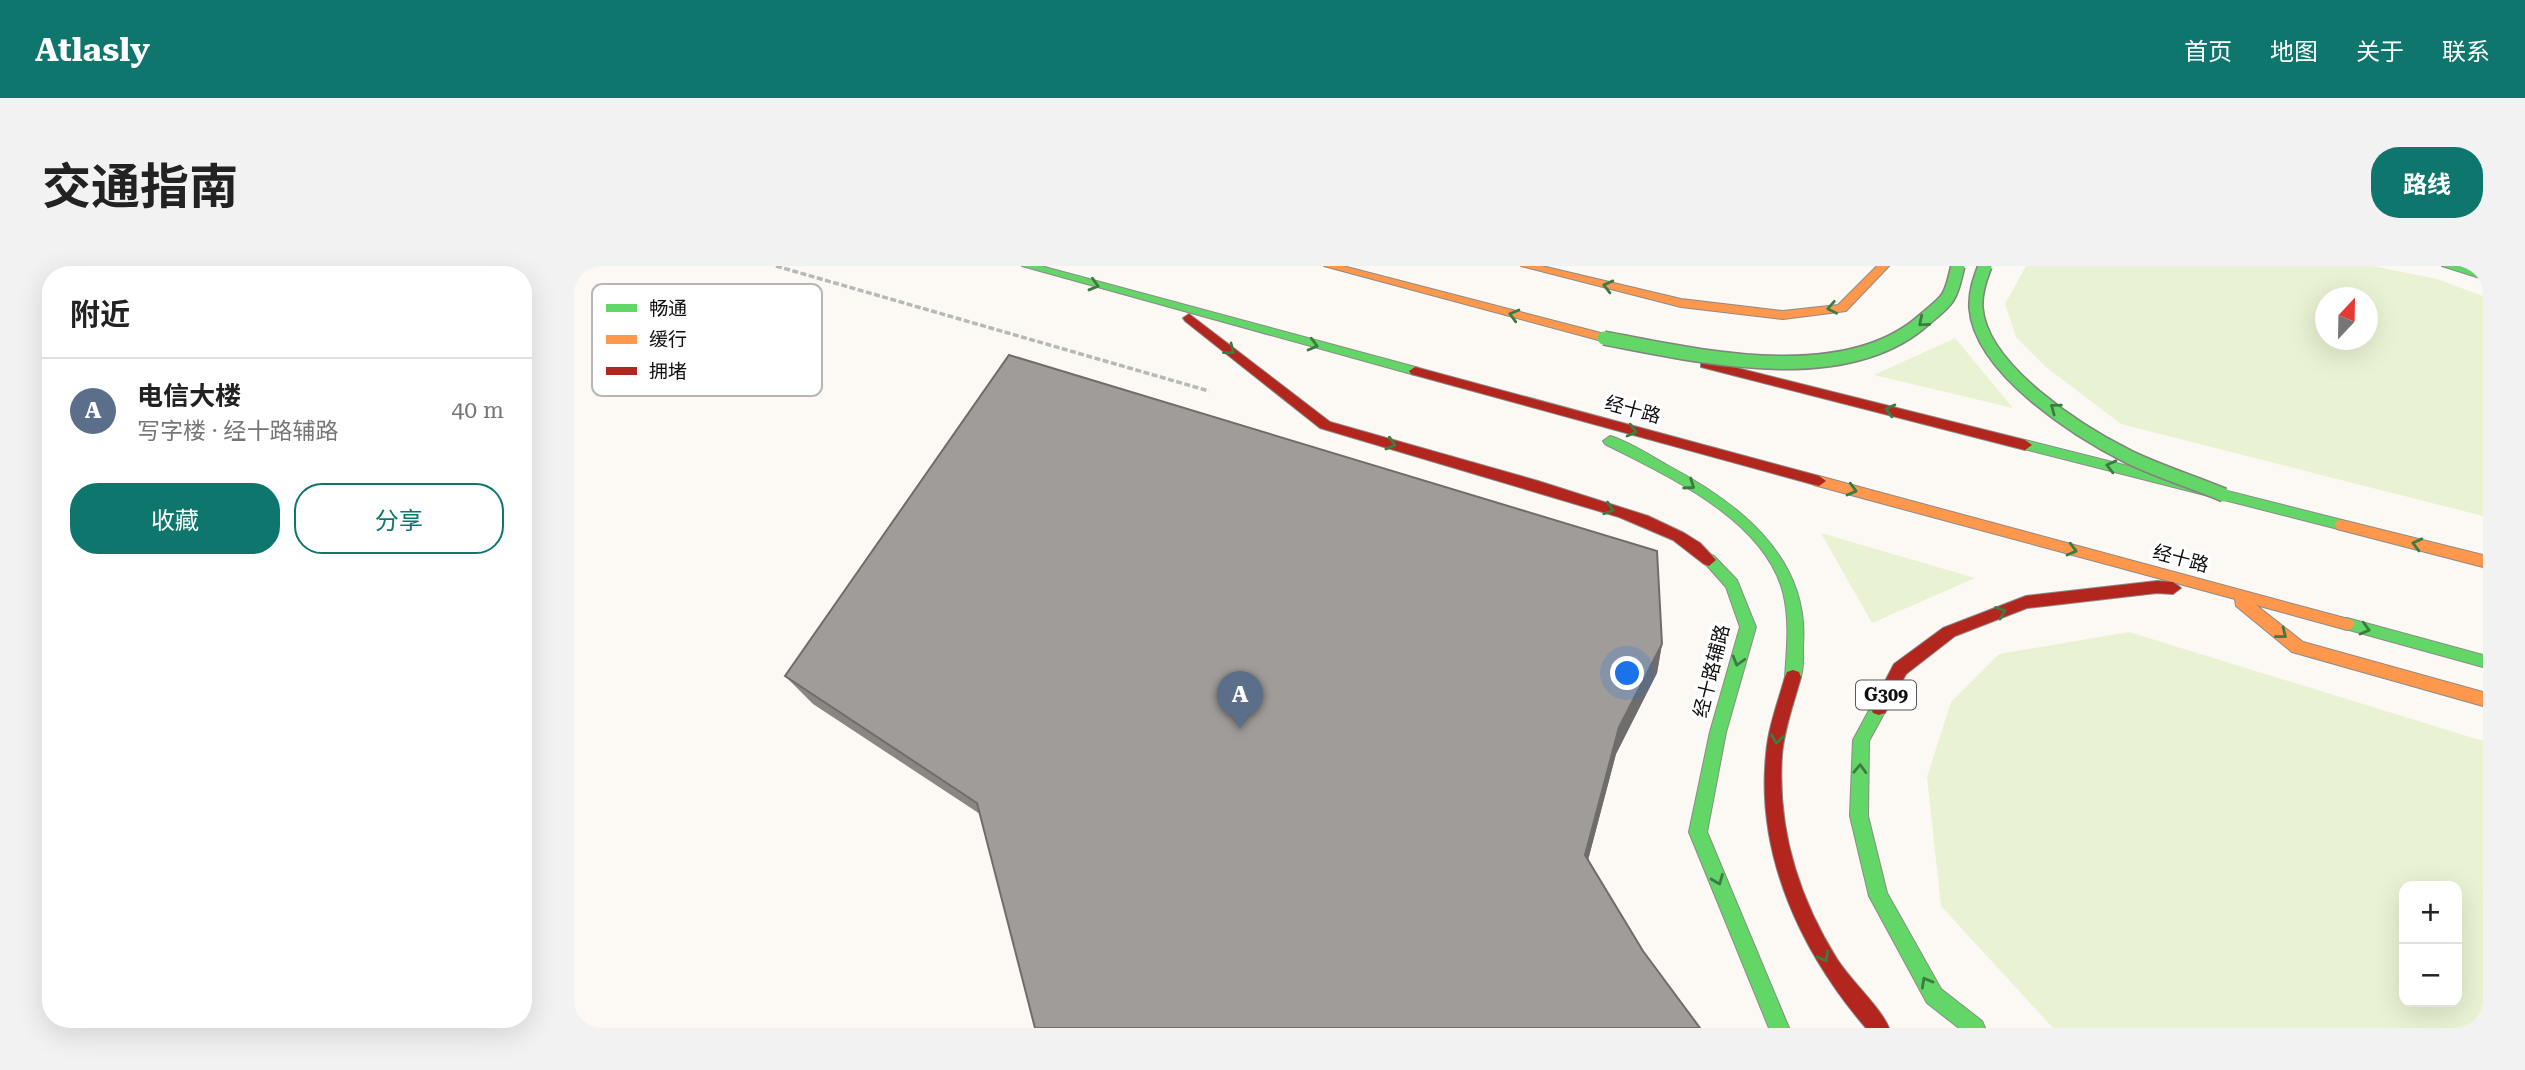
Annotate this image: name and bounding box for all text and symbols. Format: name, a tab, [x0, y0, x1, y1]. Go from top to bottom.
text: Atlasly	[35, 30, 150, 69]
text: 首页	[2184, 38, 2232, 66]
text: 地图	[2270, 38, 2318, 66]
text: 关于	[2356, 38, 2404, 66]
text: 联系	[2442, 38, 2490, 66]
button: 路线	[2371, 147, 2483, 218]
text: 交通指南	[42, 159, 238, 216]
one-way arrow	[1087, 276, 1099, 291]
one-way arrow	[1602, 280, 1614, 294]
legend	[592, 284, 822, 396]
north arrow	[2315, 287, 2378, 350]
text: 附近	[70, 297, 130, 332]
text: 畅通	[649, 297, 687, 320]
one-way arrow	[1826, 300, 1838, 315]
one-way arrow	[1509, 309, 1521, 323]
one-way arrow	[1919, 314, 1931, 327]
text: 缓行	[649, 328, 687, 351]
one-way arrow	[1307, 336, 1319, 351]
one-way arrow	[1222, 342, 1235, 354]
text: 拥堵	[649, 360, 687, 383]
text: 电信大楼	[137, 381, 241, 411]
street label: 经十路	[1602, 391, 1663, 428]
text: A	[85, 397, 101, 424]
text: 40 m	[451, 397, 504, 424]
one-way arrow	[1884, 404, 1896, 418]
one-way arrow	[2051, 404, 2063, 417]
text: 写字楼 · 经十路辅路	[137, 418, 338, 445]
one-way arrow	[1626, 423, 1638, 437]
one-way arrow	[1385, 435, 1397, 450]
one-way arrow	[2105, 460, 2117, 474]
one-way arrow	[1682, 477, 1695, 489]
one-way arrow	[1846, 482, 1858, 497]
button: 收藏	[70, 483, 280, 554]
button: 分享	[294, 483, 504, 554]
one-way arrow	[1602, 501, 1615, 515]
one-way arrow	[2411, 538, 2423, 552]
street label: 经十路	[2150, 540, 2211, 577]
one-way arrow	[2065, 542, 2077, 556]
one-way arrow	[1995, 606, 2007, 620]
one-way arrow	[2359, 621, 2371, 636]
street label: 经十路辅路	[1689, 622, 1734, 720]
one-way arrow	[2274, 626, 2286, 639]
one-way arrow	[1732, 655, 1746, 667]
your location	[1610, 656, 1644, 690]
pin: A	[1217, 671, 1263, 729]
road number: G309	[1856, 680, 1916, 710]
one-way arrow	[1770, 733, 1785, 744]
one-way arrow	[1852, 763, 1868, 774]
one-way arrow	[1709, 873, 1723, 885]
map controls	[2399, 881, 2462, 1007]
button: +	[2399, 881, 2462, 944]
button: −	[2399, 944, 2462, 1007]
one-way arrow	[1816, 949, 1829, 962]
one-way arrow	[1921, 976, 1934, 989]

